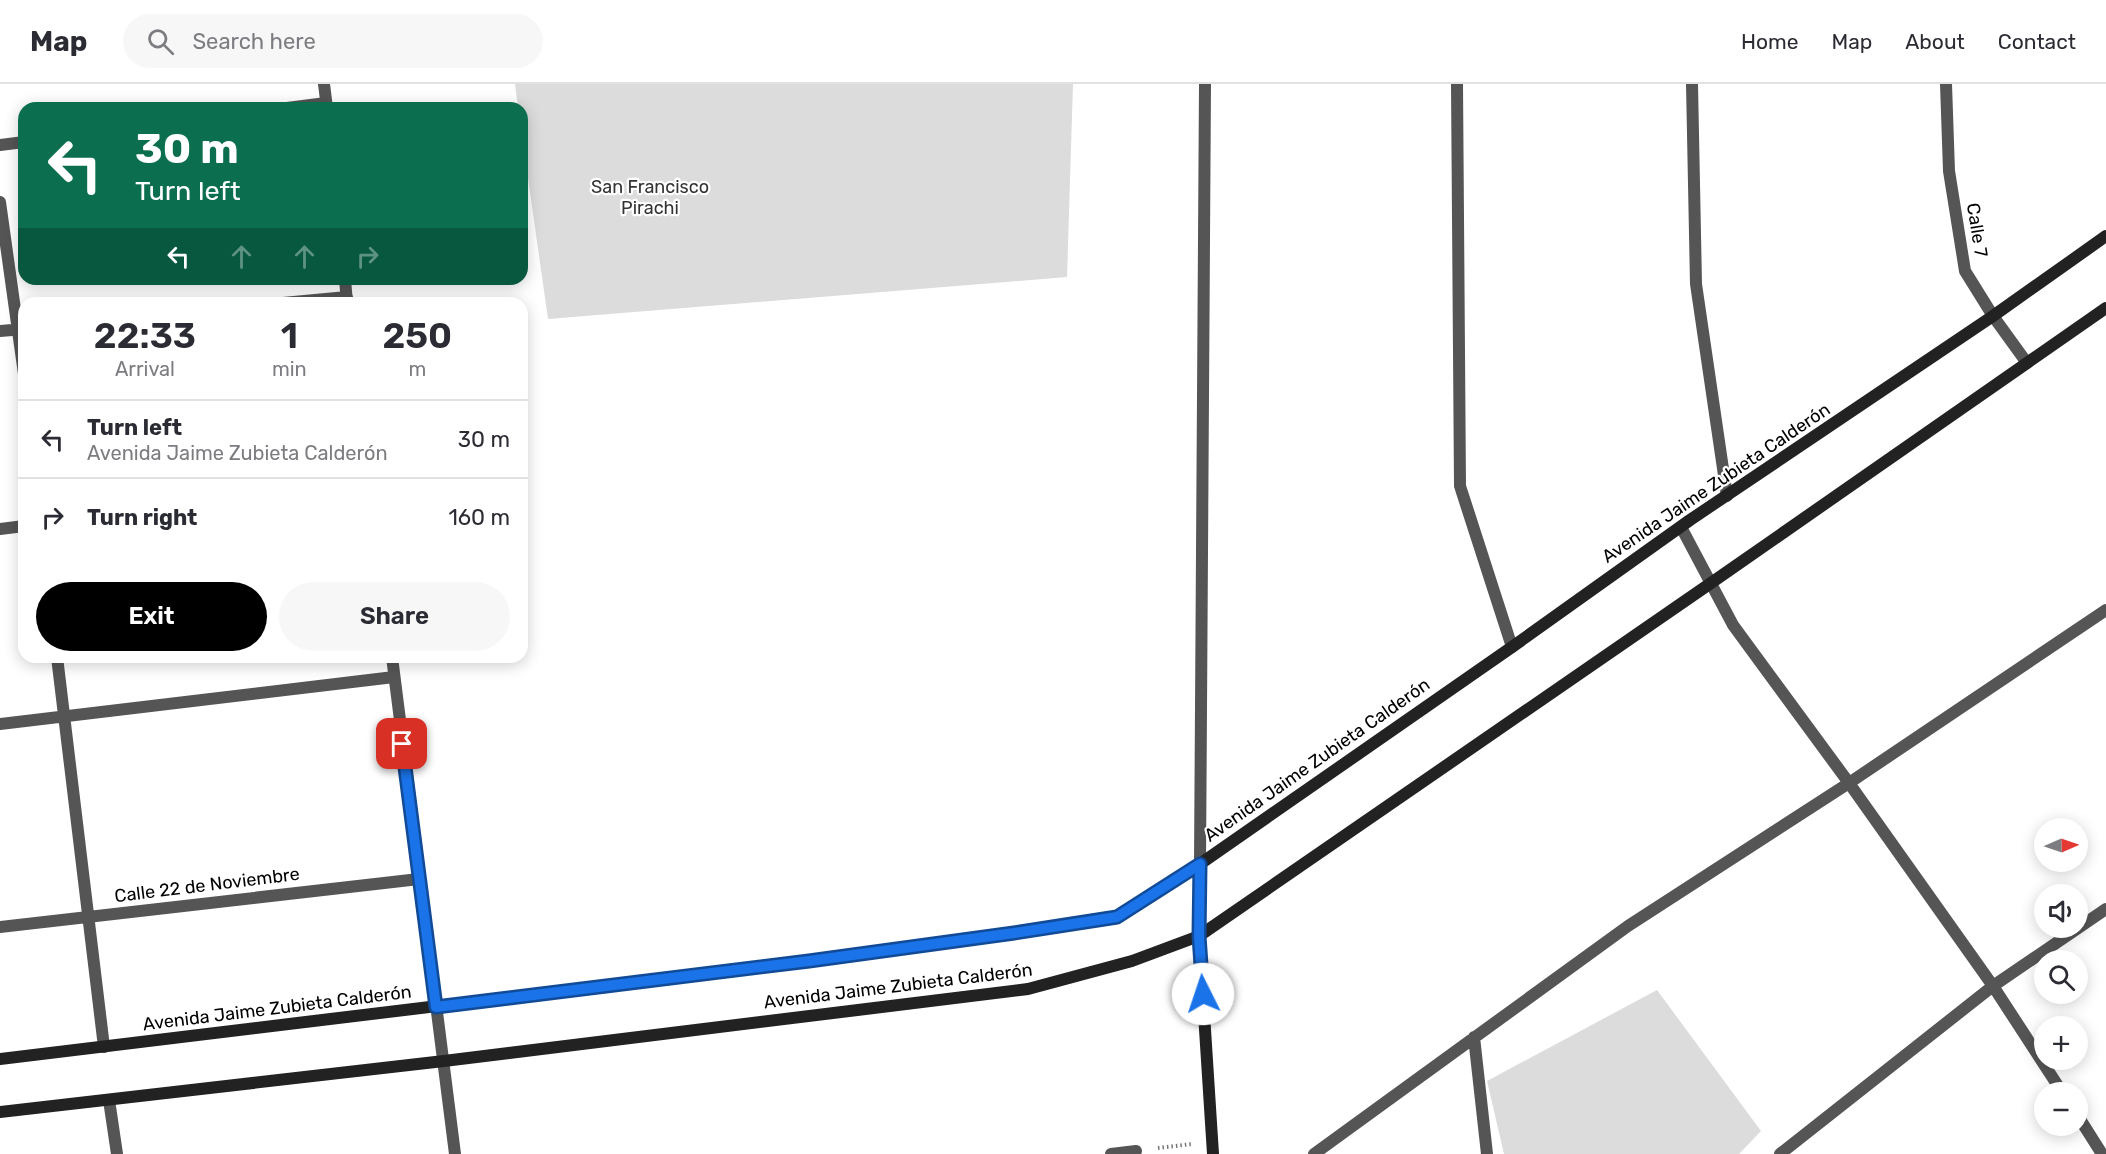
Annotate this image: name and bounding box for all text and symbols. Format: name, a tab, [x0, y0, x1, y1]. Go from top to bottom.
search box	[123, 14, 543, 68]
text: Map	[30, 25, 87, 58]
icon: search	[144, 25, 177, 58]
text: Search here	[192, 28, 316, 55]
text: Home	[1741, 29, 1798, 54]
text: Map	[1831, 29, 1872, 54]
text: About	[1905, 29, 1965, 54]
text: Contact	[1998, 29, 2076, 54]
text: 30 m	[135, 124, 239, 174]
icon: left	[36, 126, 114, 204]
text: Turn left	[135, 175, 240, 207]
park label: San Francisco Pirachi	[591, 176, 709, 219]
street label: Calle 7	[1962, 201, 1992, 259]
icon: left	[162, 240, 195, 273]
icon: ahead	[225, 240, 258, 273]
icon: ahead	[288, 240, 321, 273]
icon: right	[351, 240, 384, 273]
text: 22:33	[94, 314, 196, 357]
text: 1	[281, 314, 298, 357]
text: 250	[383, 314, 452, 357]
text: Arrival	[115, 357, 175, 381]
text: min	[272, 357, 307, 381]
text: m	[408, 357, 426, 381]
street label: Avenida Jaime Zubieta Calderón	[1598, 398, 1834, 568]
text: Turn left	[87, 414, 182, 441]
icon: left	[36, 423, 69, 456]
text: 30 m	[458, 426, 510, 453]
text: Avenida Jaime Zubieta Calderón	[87, 441, 388, 465]
icon: right	[36, 501, 69, 534]
text: Turn right	[87, 504, 197, 531]
text: 160 m	[448, 504, 510, 531]
button: Exit	[36, 582, 267, 651]
button: Share	[279, 582, 510, 651]
street label: Avenida Jaime Zubieta Calderón	[1200, 673, 1434, 847]
pin	[376, 718, 427, 769]
icon: arrive	[385, 727, 418, 760]
north arrow	[2034, 818, 2088, 872]
map controls	[2034, 818, 2088, 1136]
street label: Calle 22 de Noviembre	[113, 863, 301, 907]
button: sound	[2034, 884, 2088, 938]
button: search	[2034, 950, 2088, 1004]
street label: Avenida Jaime Zubieta Calderón	[762, 959, 1034, 1013]
position arrow	[1171, 962, 1235, 1026]
street label: Avenida Jaime Zubieta Calderón	[141, 981, 413, 1035]
button: +	[2034, 1016, 2088, 1070]
button: −	[2034, 1082, 2088, 1136]

